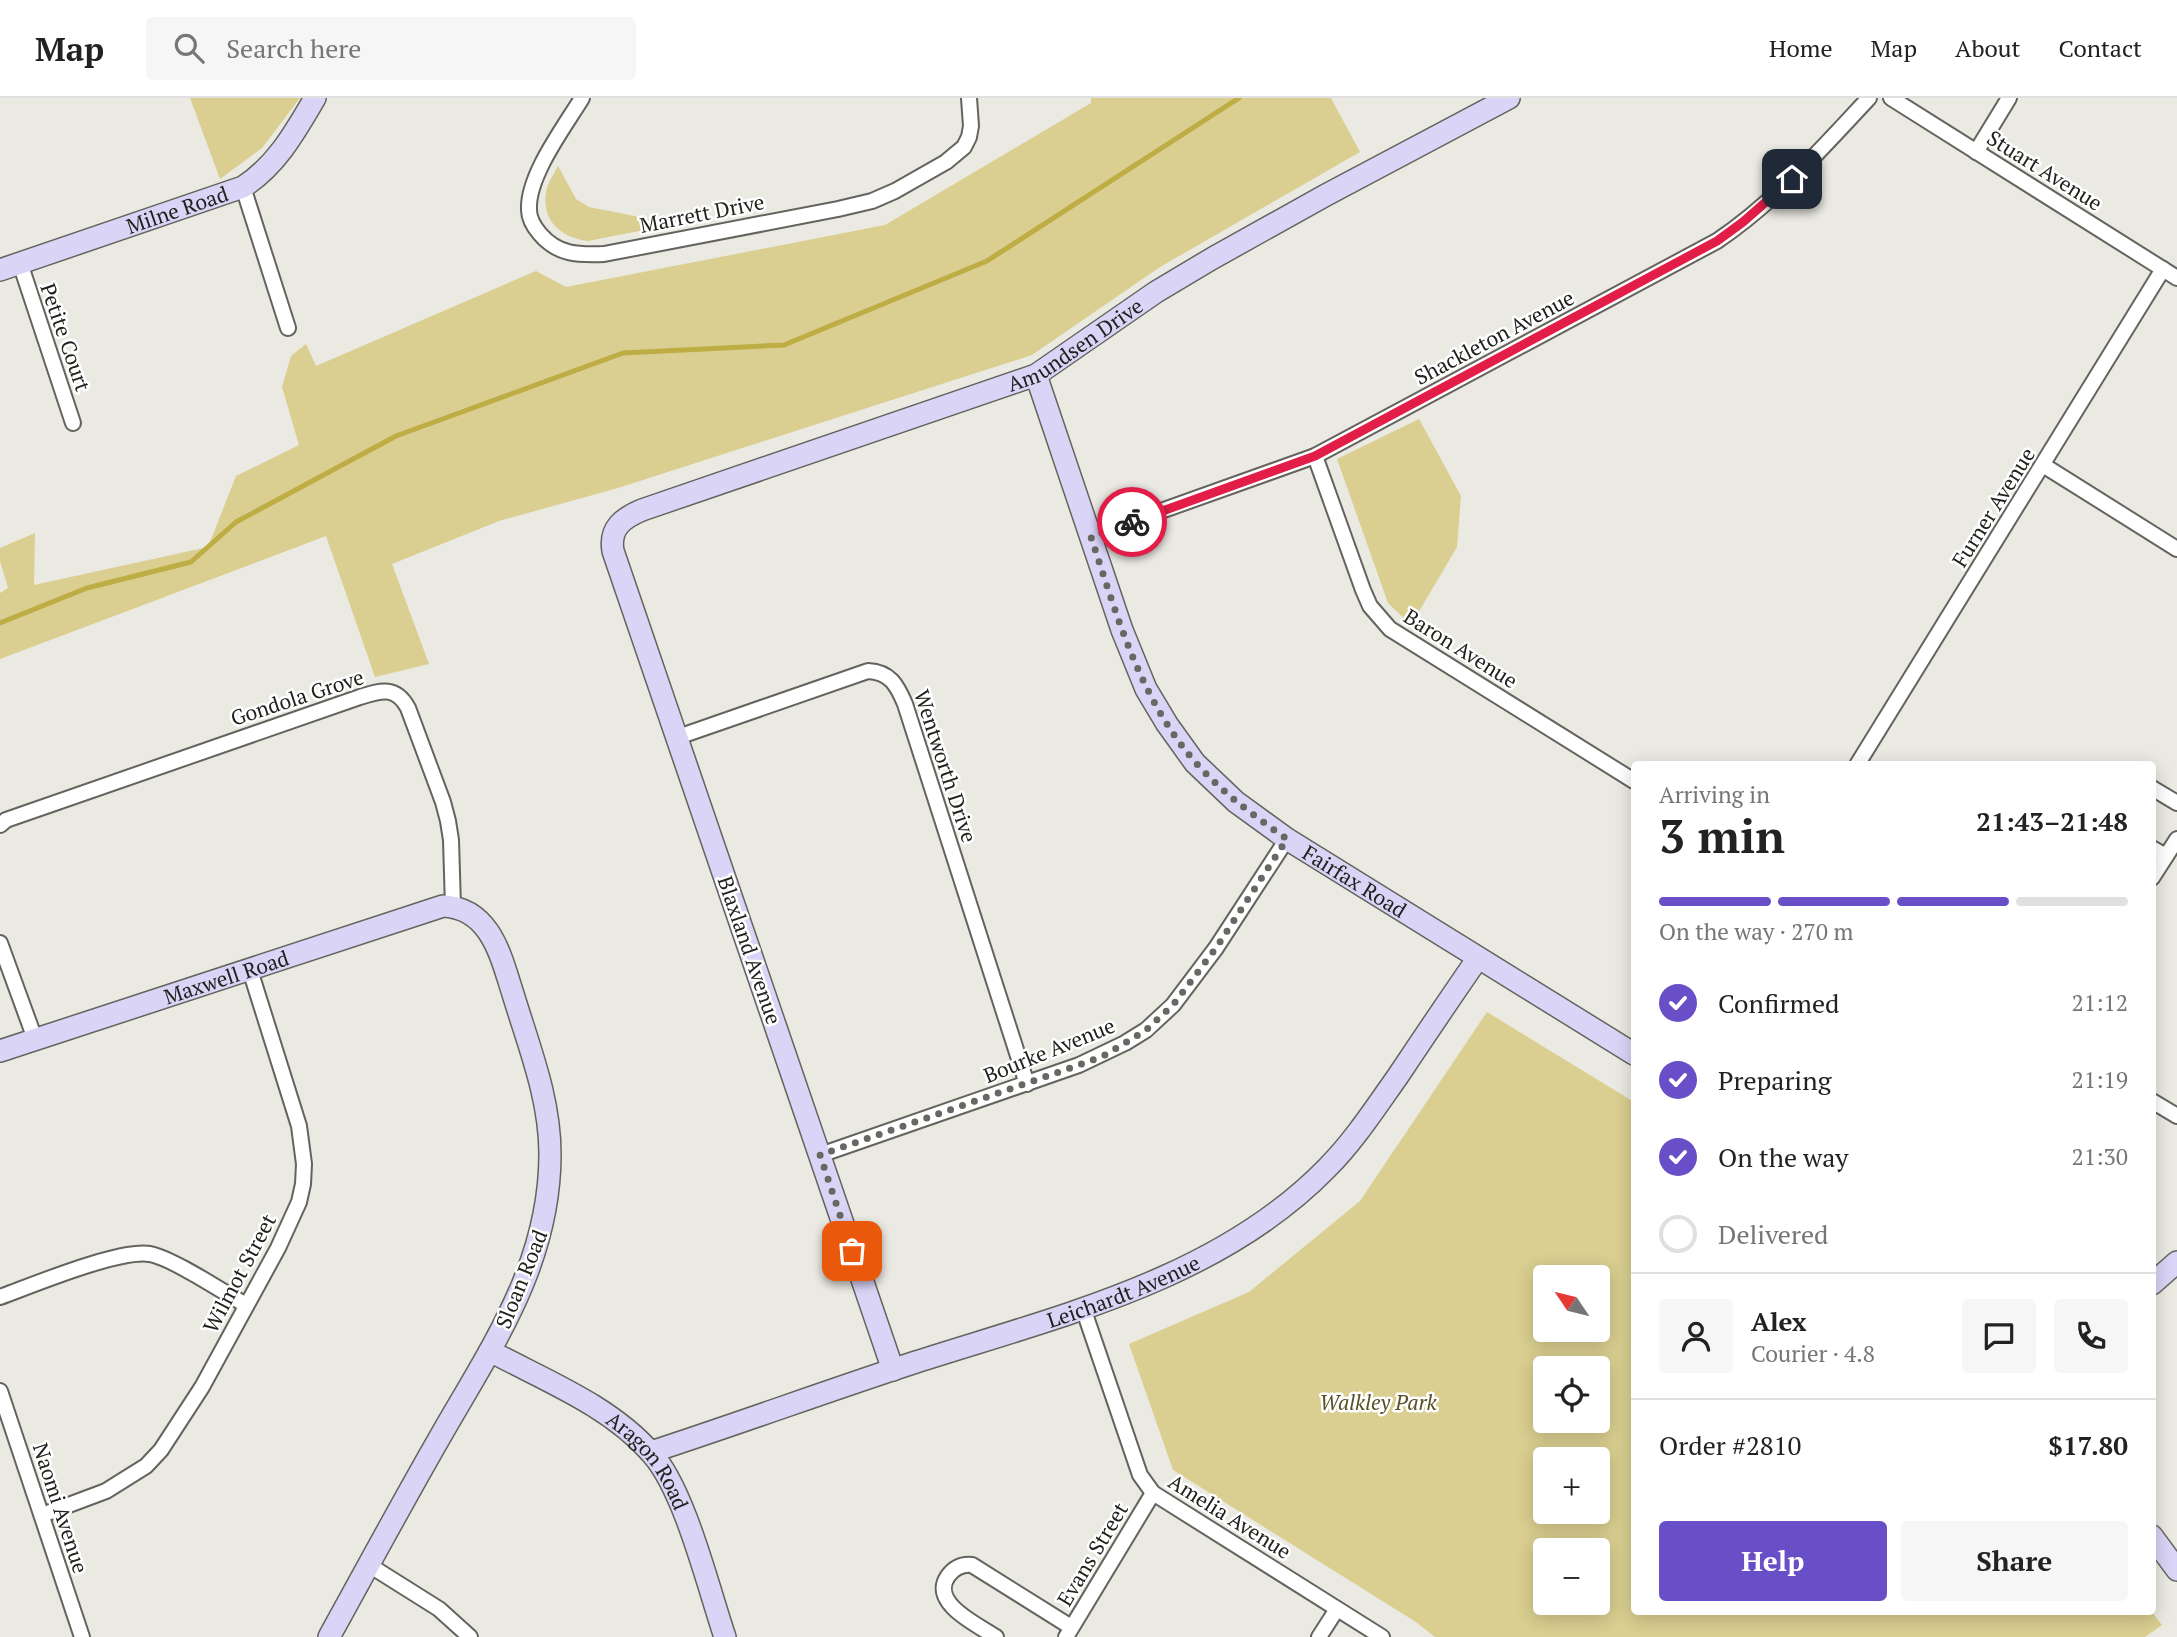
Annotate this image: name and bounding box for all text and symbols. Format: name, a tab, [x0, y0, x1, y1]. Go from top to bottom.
search box	[146, 17, 636, 80]
text: Map	[35, 27, 104, 70]
icon: search	[170, 29, 208, 67]
text: Search here	[226, 31, 361, 65]
text: Home	[1769, 32, 1833, 64]
text: Map	[1871, 32, 1917, 64]
text: About	[1955, 32, 2021, 64]
text: Contact	[2059, 32, 2142, 64]
street label: Stuart Avenue	[1982, 123, 2108, 217]
pin	[1762, 149, 1822, 209]
icon: home	[1773, 160, 1811, 198]
street label: Milne Road	[122, 179, 232, 240]
street label: Marrett Drive	[637, 187, 767, 239]
street label: Petite Court	[34, 279, 98, 395]
street label: Shackleton Avenue	[1409, 283, 1579, 391]
street label: Amundsen Drive	[1004, 291, 1148, 398]
street label: Furner Avenue	[1945, 442, 2041, 572]
courier	[1097, 487, 1167, 557]
icon: bike	[1113, 503, 1151, 541]
street label: Baron Avenue	[1399, 602, 1523, 694]
street label: Gondola Grove	[227, 662, 367, 732]
street label: Wentworth Drive	[908, 686, 984, 846]
text: Arriving in	[1659, 779, 1770, 810]
text: 21:43–21:48	[1976, 804, 2128, 838]
text: 3 min	[1659, 805, 1785, 866]
street label: Fairfax Road	[1298, 838, 1412, 924]
street label: Blaxland Avenue	[711, 872, 789, 1028]
text: On the way · 270 m	[1659, 916, 1853, 947]
street label: Maxwell Road	[160, 943, 293, 1010]
icon: check	[1659, 984, 1697, 1022]
text: Confirmed	[1718, 986, 1839, 1020]
text: 21:12	[2071, 987, 2128, 1018]
street label: Bourke Avenue	[979, 1011, 1119, 1089]
icon: check	[1659, 1061, 1697, 1099]
text: Preparing	[1718, 1063, 1831, 1097]
text: 21:19	[2071, 1064, 2128, 1095]
icon: check	[1659, 1138, 1697, 1176]
text: On the way	[1718, 1140, 1849, 1174]
text: 21:30	[2071, 1141, 2128, 1172]
street label: Wilmot Street	[196, 1209, 282, 1337]
text: Delivered	[1718, 1217, 1828, 1251]
pin	[822, 1221, 882, 1281]
street label: Sloan Road	[488, 1225, 554, 1333]
icon: bag	[833, 1232, 871, 1270]
street label: Leichardt Avenue	[1043, 1248, 1204, 1334]
north arrow	[1533, 1265, 1610, 1342]
map controls	[1533, 1265, 1610, 1615]
button: person	[1659, 1299, 1733, 1373]
button: chat	[1962, 1299, 2036, 1373]
button: phone	[2054, 1299, 2128, 1373]
text: Alex	[1751, 1304, 1807, 1338]
text: Courier · 4.8	[1751, 1338, 1875, 1369]
button: locate	[1533, 1356, 1610, 1433]
park label: Walkley Park	[1319, 1388, 1438, 1416]
street label: Aragon Road	[601, 1405, 696, 1514]
text: Order #2810	[1659, 1428, 1801, 1462]
text: $17.80	[2048, 1428, 2128, 1462]
street label: Naomi Avenue	[27, 1439, 95, 1577]
button: +	[1533, 1447, 1610, 1524]
street label: Amelia Avenue	[1163, 1467, 1297, 1565]
street label: Evans Street	[1050, 1497, 1134, 1611]
button: Help	[1659, 1521, 1887, 1601]
button: Share	[1901, 1521, 2128, 1601]
button: −	[1533, 1538, 1610, 1615]

